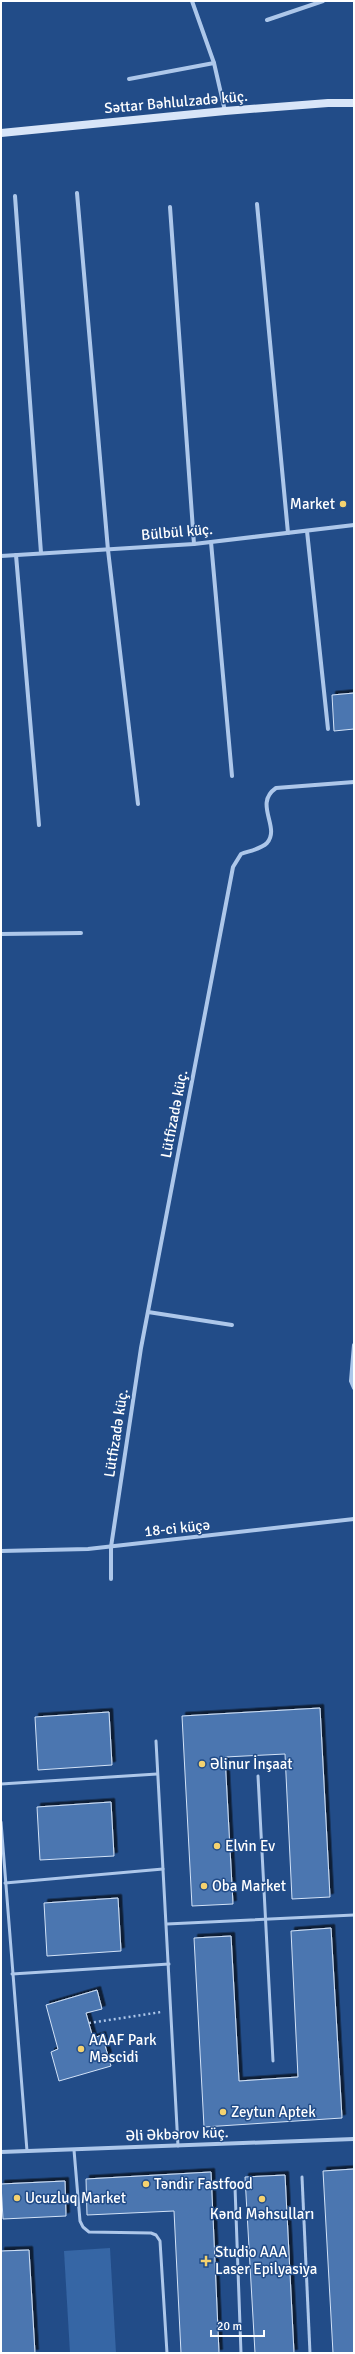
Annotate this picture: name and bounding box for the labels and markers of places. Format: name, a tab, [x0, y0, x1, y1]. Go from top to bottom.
place label: Market	[290, 495, 335, 513]
marker: Market	[338, 499, 348, 509]
place label: Əlinur İnşaat	[210, 1755, 293, 1773]
marker: Əlinur İnşaat	[197, 1759, 207, 1769]
place label: Elvin Ev	[225, 1837, 275, 1855]
marker: Elvin Ev	[212, 1841, 222, 1851]
place label: Oba Market	[212, 1877, 286, 1895]
marker: Oba Market	[199, 1881, 209, 1891]
place label: AAAF Park Məscidi	[89, 2031, 157, 2066]
marker: AAAF Park Məscidi	[76, 2044, 86, 2054]
place label: Zeytun Aptek	[231, 2103, 316, 2121]
marker: Zeytun Aptek	[218, 2107, 228, 2117]
place label: Təndir Fastfood	[154, 2175, 253, 2193]
marker: Təndir Fastfood	[141, 2179, 151, 2189]
place label: Ucuzluq Market	[25, 2189, 126, 2207]
marker: Ucuzluq Market	[12, 2193, 22, 2203]
marker: Kənd Məhsulları	[257, 2194, 267, 2204]
place label: Kənd Məhsulları	[210, 2205, 314, 2223]
place label: Studio AAA Laser Epilyasiya	[215, 2243, 317, 2278]
marker: Studio AAA Laser Epilyasiya	[200, 2255, 212, 2267]

